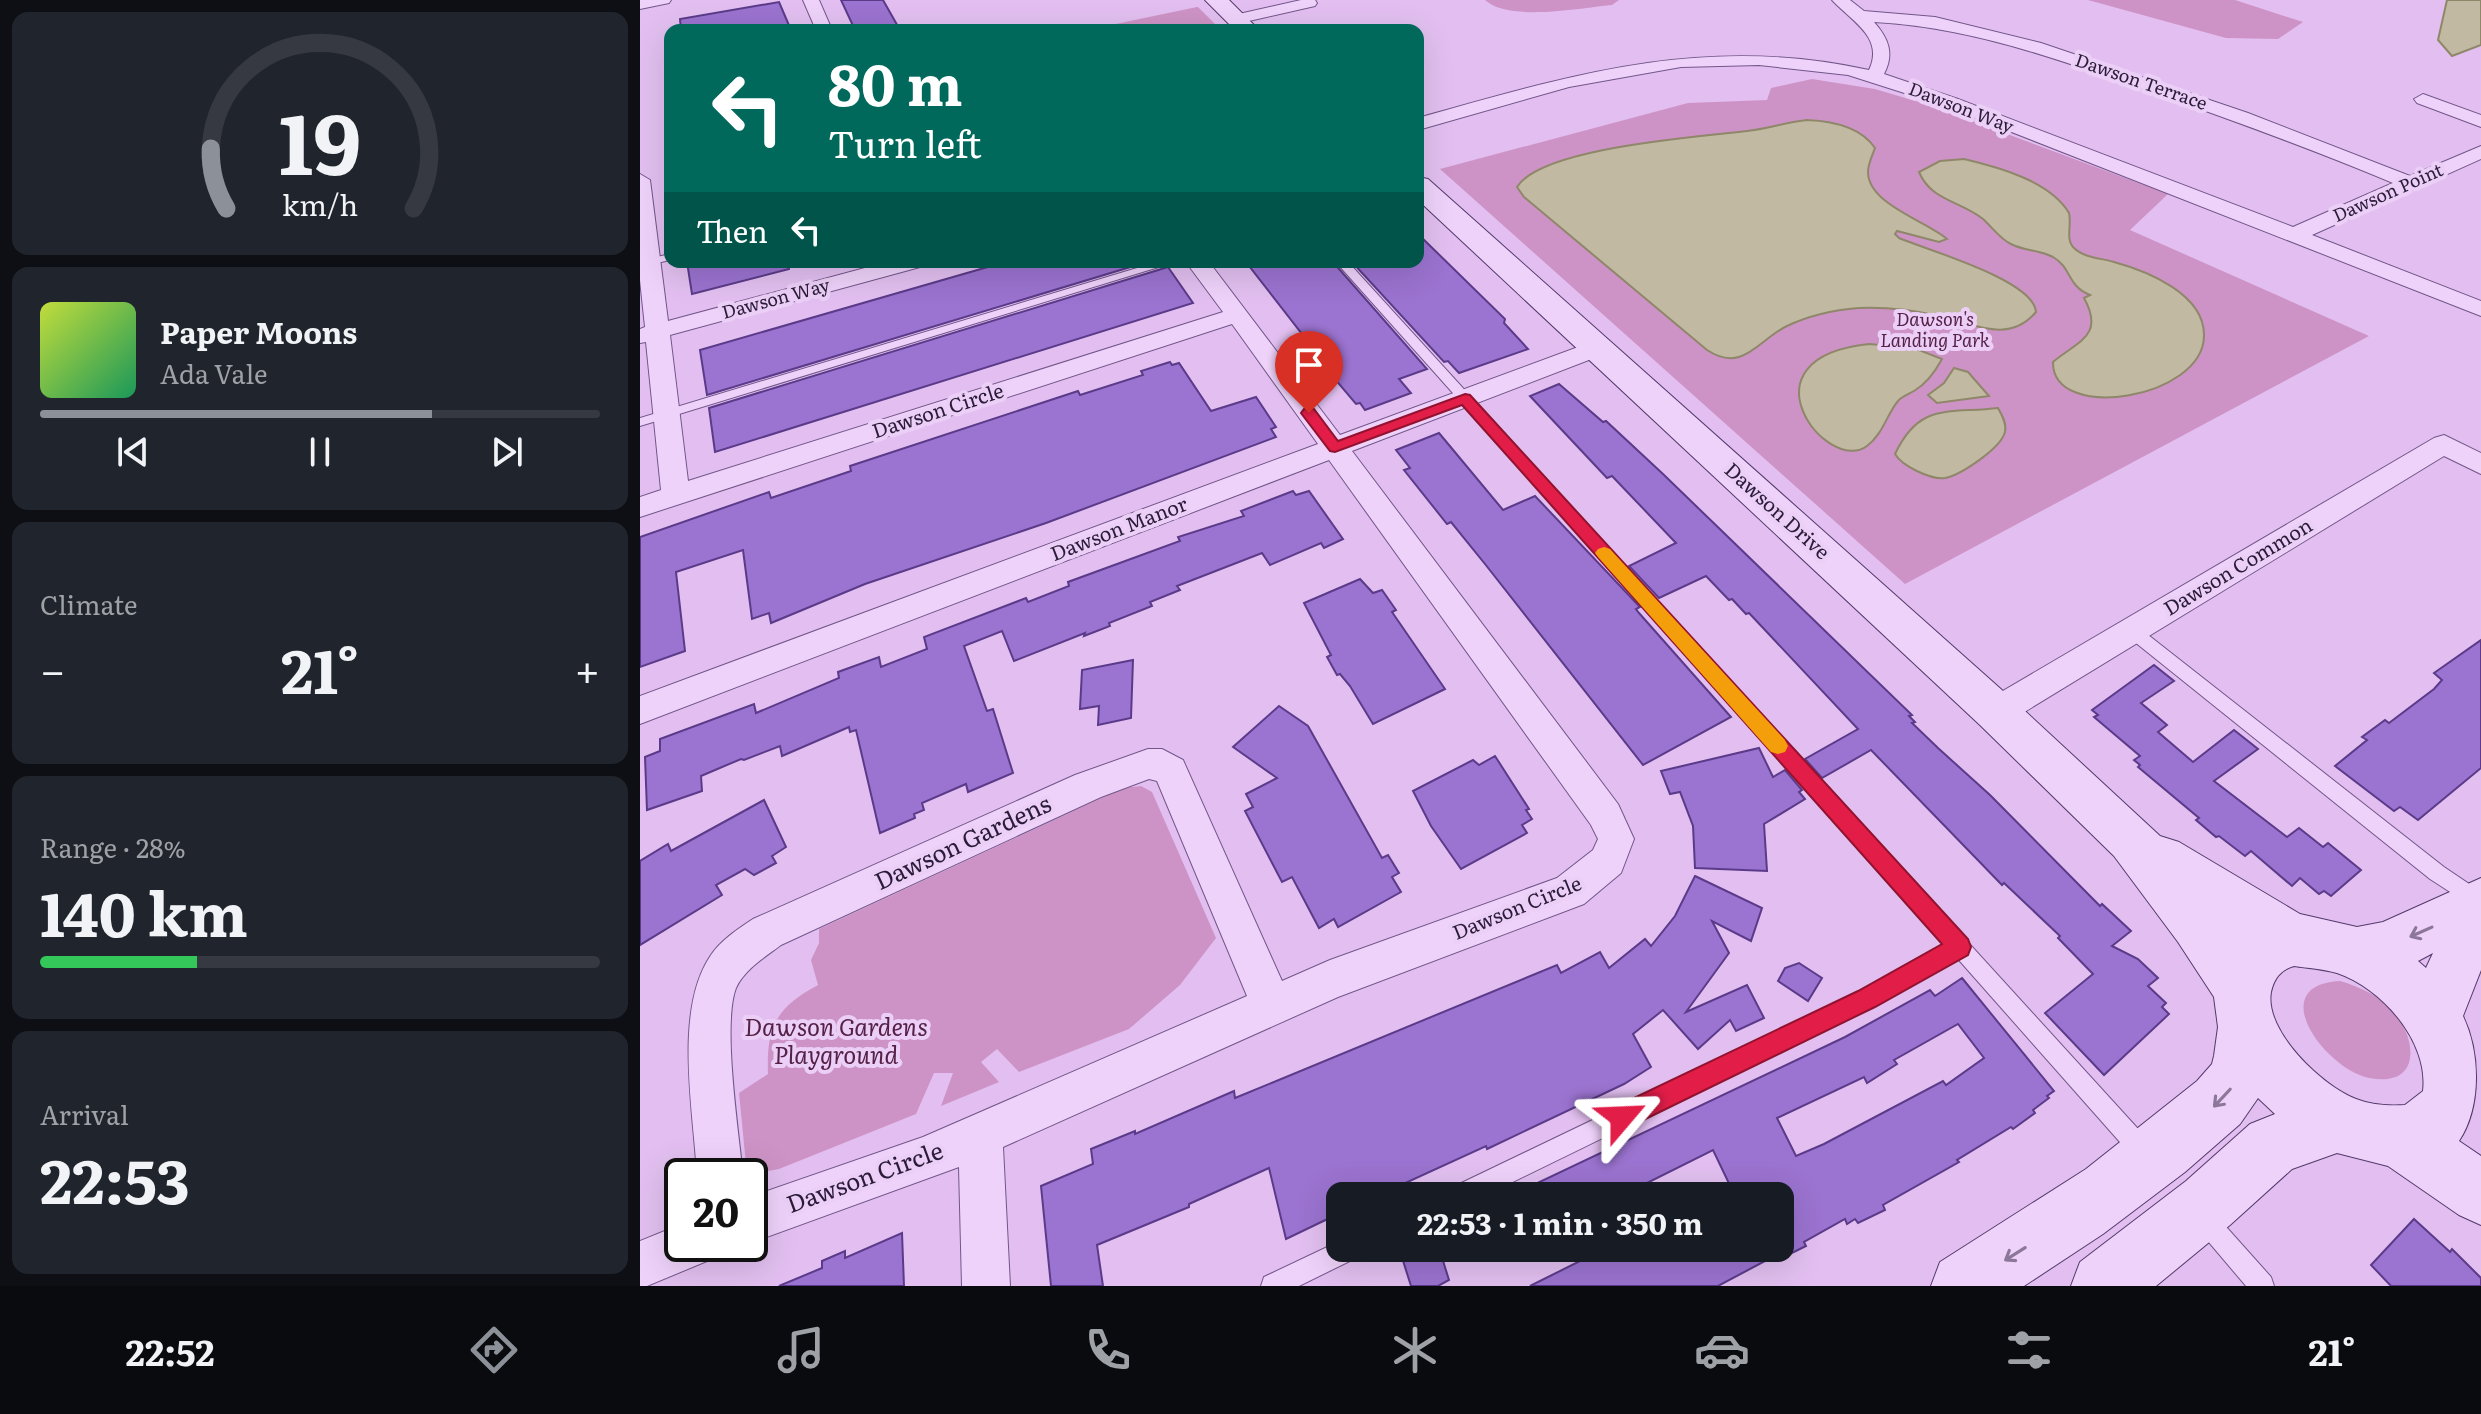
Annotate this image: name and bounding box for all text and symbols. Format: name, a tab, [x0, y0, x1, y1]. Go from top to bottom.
text: 80 m	[828, 40, 963, 123]
street label: Dawson Terrace	[2072, 45, 2211, 116]
icon: left	[696, 56, 800, 160]
street label: Dawson Way	[1905, 74, 2019, 139]
text: 19	[279, 77, 361, 201]
text: Turn left	[828, 116, 982, 169]
street label: Dawson Point	[2328, 155, 2448, 228]
text: km/h	[282, 183, 358, 226]
text: Then	[696, 208, 768, 252]
icon: left	[784, 208, 828, 252]
street label: Dawson Way	[719, 270, 833, 325]
park label: Dawson's Landing Park	[1880, 305, 1990, 353]
text: Paper Moons	[160, 309, 357, 353]
pin	[1275, 331, 1343, 413]
icon: arrive	[1287, 343, 1331, 387]
text: Ada Vale	[160, 353, 267, 392]
street label: Dawson Circle	[868, 374, 1007, 445]
icon: previous	[111, 430, 155, 474]
icon: pause	[298, 430, 342, 474]
icon: next	[485, 430, 529, 474]
street label: Dawson Drive	[1719, 454, 1838, 565]
street label: Dawson Manor	[1045, 487, 1192, 567]
street label: Dawson Common	[2157, 509, 2317, 622]
text: Climate	[40, 584, 138, 623]
text: 21°	[281, 623, 359, 712]
text: −	[40, 635, 66, 701]
text: +	[574, 635, 600, 701]
street label: Dawson Gardens	[868, 784, 1056, 897]
text: Range · 28%	[40, 827, 186, 866]
text: 140 km	[40, 866, 248, 955]
street label: Dawson Circle	[1447, 867, 1585, 946]
one-way arrow	[2409, 926, 2433, 941]
park label: Dawson Gardens Playground	[744, 1008, 928, 1071]
position arrow	[1580, 1075, 1664, 1159]
one-way arrow	[2214, 1087, 2232, 1107]
text: Arrival	[40, 1094, 129, 1133]
street label: Dawson Circle	[781, 1131, 947, 1220]
text: 22:53	[40, 1133, 190, 1222]
speed limit sign: 20	[664, 1158, 768, 1262]
text: 22:53 · 1 min · 350 m	[1417, 1200, 1703, 1244]
one-way arrow	[2004, 1246, 2027, 1262]
icon: directions	[466, 1322, 522, 1378]
icon: music	[773, 1322, 829, 1378]
icon: phone	[1080, 1322, 1136, 1378]
icon: climate	[1387, 1322, 1443, 1378]
icon: car	[1694, 1322, 1750, 1378]
icon: filters	[2001, 1322, 2057, 1378]
text: 22:52	[126, 1324, 215, 1377]
text: 21°	[2309, 1324, 2355, 1377]

